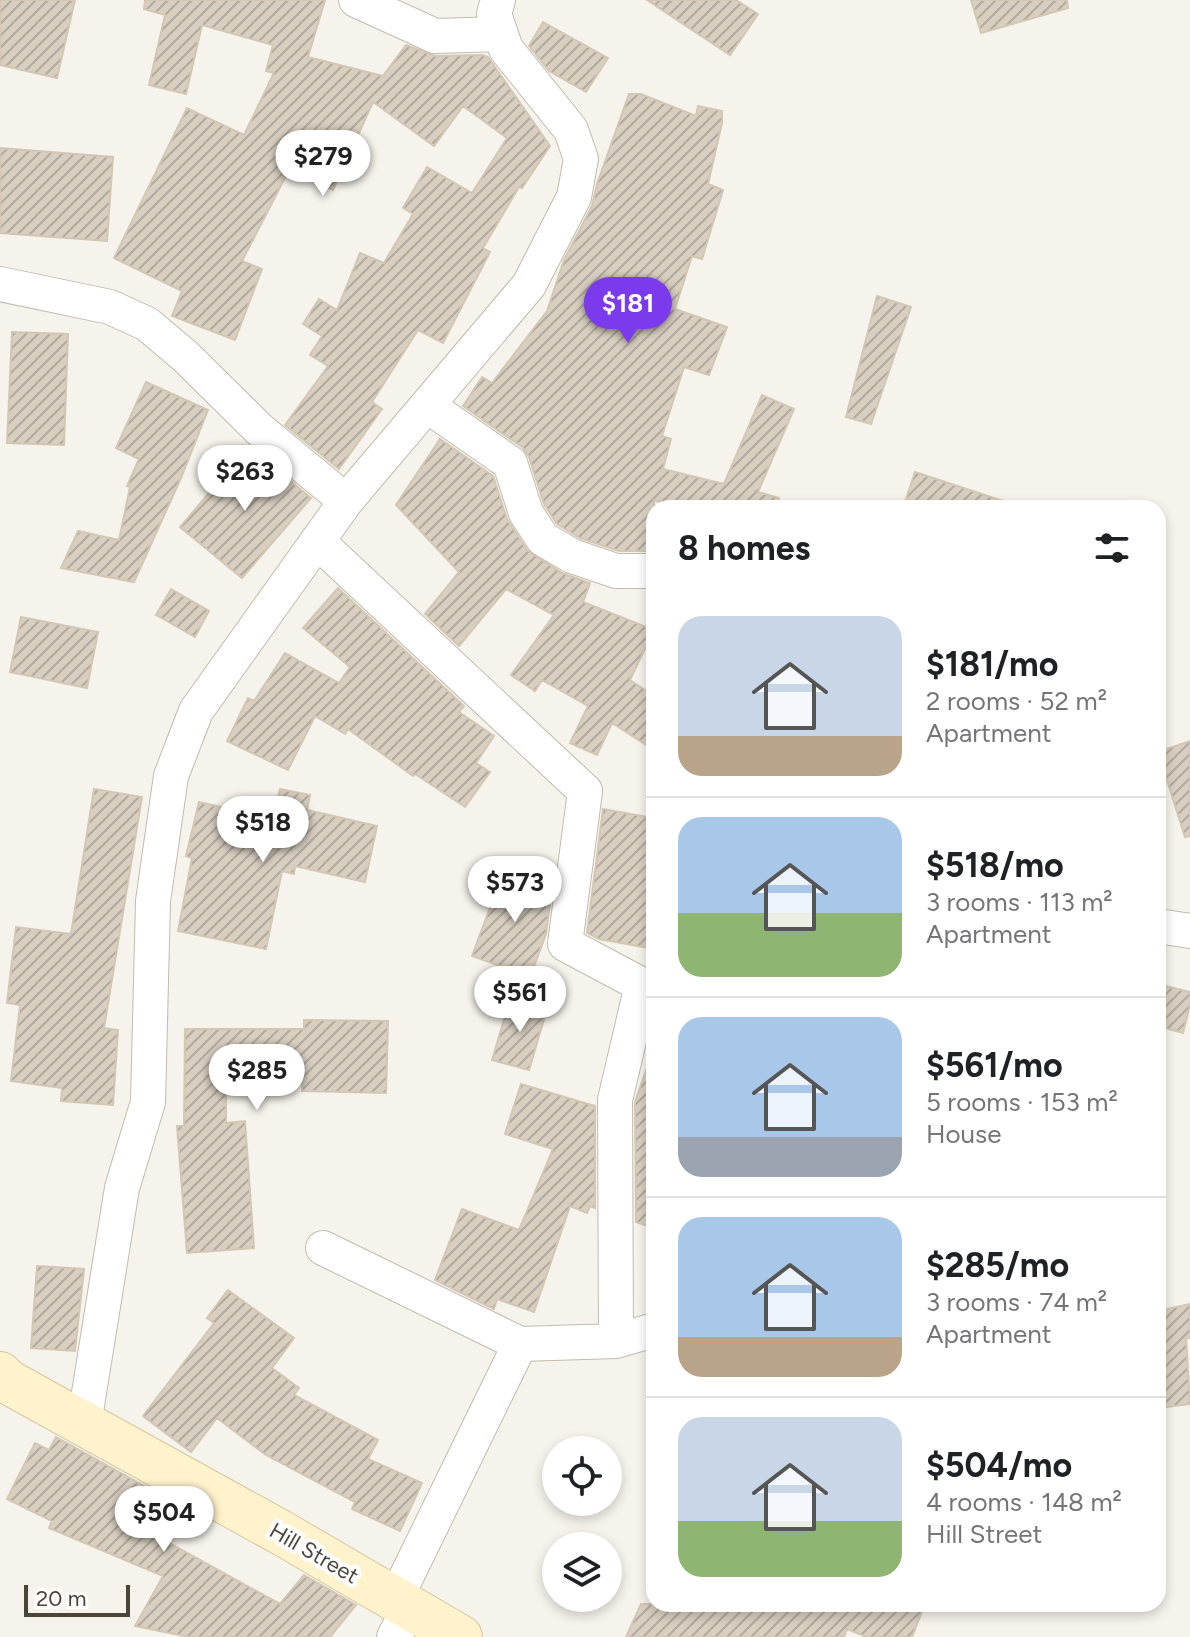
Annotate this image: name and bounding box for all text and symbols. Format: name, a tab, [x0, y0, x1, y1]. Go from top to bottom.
pin: $279	[276, 130, 370, 198]
text: $279	[294, 140, 353, 172]
pin: $181	[581, 277, 675, 345]
text: $181	[602, 287, 654, 319]
pin: $263	[198, 445, 292, 513]
text: $263	[216, 455, 275, 487]
icon: filters	[1090, 526, 1134, 570]
text: 8 homes	[678, 528, 810, 569]
text: $181/mo	[926, 644, 1058, 685]
icon: home	[742, 648, 838, 744]
text: 2 rooms · 52 m²	[926, 685, 1107, 717]
text: Apartment	[926, 717, 1052, 749]
pin: $518	[216, 796, 310, 864]
text: $518	[235, 806, 291, 838]
text: $518/mo	[926, 845, 1064, 886]
icon: home	[742, 849, 838, 945]
pin: $573	[468, 856, 562, 924]
text: $573	[486, 866, 544, 898]
text: 3 rooms · 113 m²	[926, 886, 1113, 918]
text: Apartment	[926, 918, 1052, 950]
pin: $561	[473, 966, 567, 1034]
text: $561	[492, 976, 548, 1008]
pin: $285	[210, 1044, 304, 1112]
text: $561/mo	[926, 1045, 1063, 1086]
icon: home	[742, 1049, 838, 1145]
text: $285	[227, 1054, 287, 1086]
text: 5 rooms · 153 m²	[926, 1086, 1118, 1118]
text: House	[926, 1118, 1001, 1150]
text: $285/mo	[926, 1245, 1069, 1286]
icon: home	[742, 1249, 838, 1345]
text: 3 rooms · 74 m²	[926, 1286, 1107, 1318]
text: Apartment	[926, 1318, 1052, 1350]
map controls	[542, 1436, 622, 1612]
button: locate	[542, 1436, 622, 1516]
text: $504/mo	[926, 1445, 1072, 1486]
icon: home	[742, 1449, 838, 1545]
pin: $504	[117, 1486, 211, 1554]
text: 4 rooms · 148 m²	[926, 1486, 1122, 1518]
text: $504	[133, 1496, 195, 1528]
street label: Hill Street	[265, 1517, 363, 1589]
text: Hill Street	[926, 1518, 1042, 1550]
button: layers	[542, 1532, 622, 1612]
scale bar	[24, 1581, 130, 1617]
text: 20 m	[36, 1585, 87, 1612]

